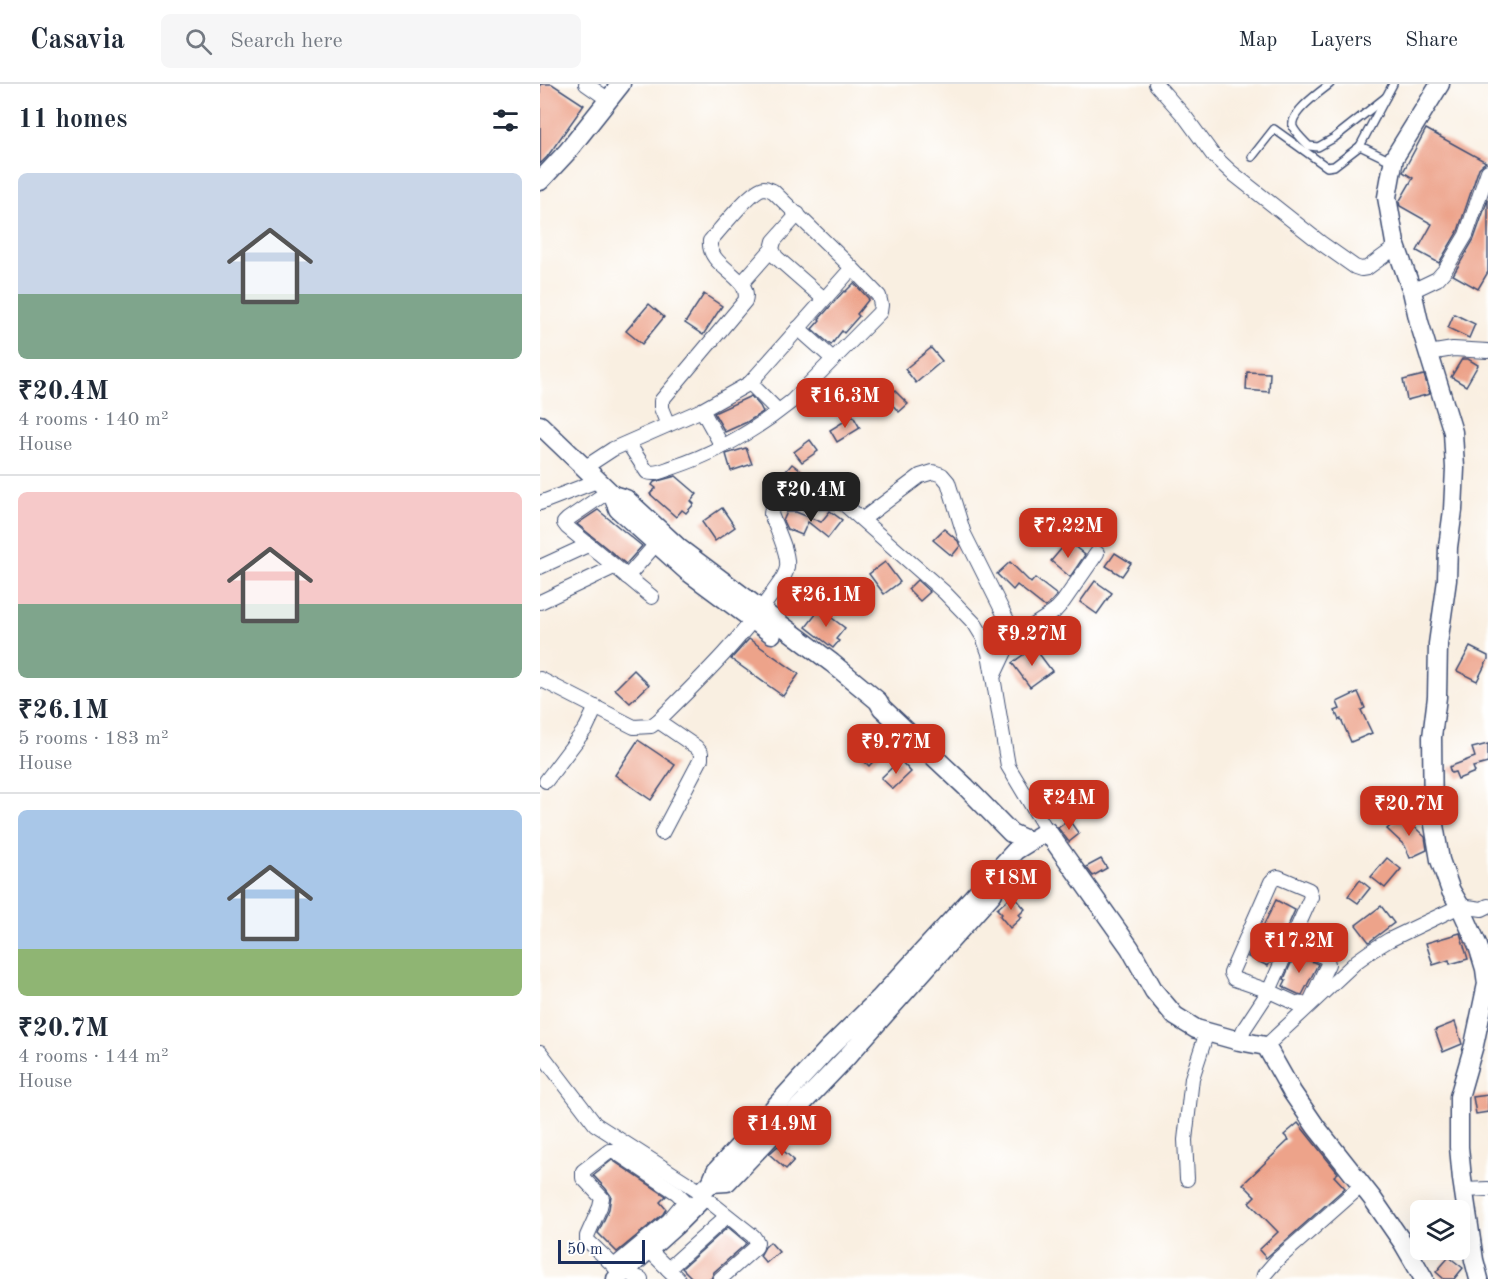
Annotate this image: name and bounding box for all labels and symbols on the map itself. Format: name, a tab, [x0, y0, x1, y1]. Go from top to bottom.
pin: ₹16.3M	[796, 378, 894, 429]
pin: ₹20.4M	[762, 472, 860, 523]
pin: ₹7.22M	[1019, 508, 1117, 559]
pin: ₹26.1M	[777, 577, 875, 628]
pin: ₹9.27M	[983, 616, 1081, 667]
pin: ₹9.77M	[847, 724, 945, 775]
pin: ₹24M	[1033, 780, 1105, 831]
pin: ₹20.7M	[1360, 786, 1458, 837]
pin: ₹18M	[975, 860, 1047, 911]
pin: ₹17.2M	[1250, 923, 1348, 974]
pin: ₹14.9M	[733, 1106, 831, 1157]
scale bar	[558, 1237, 645, 1264]

